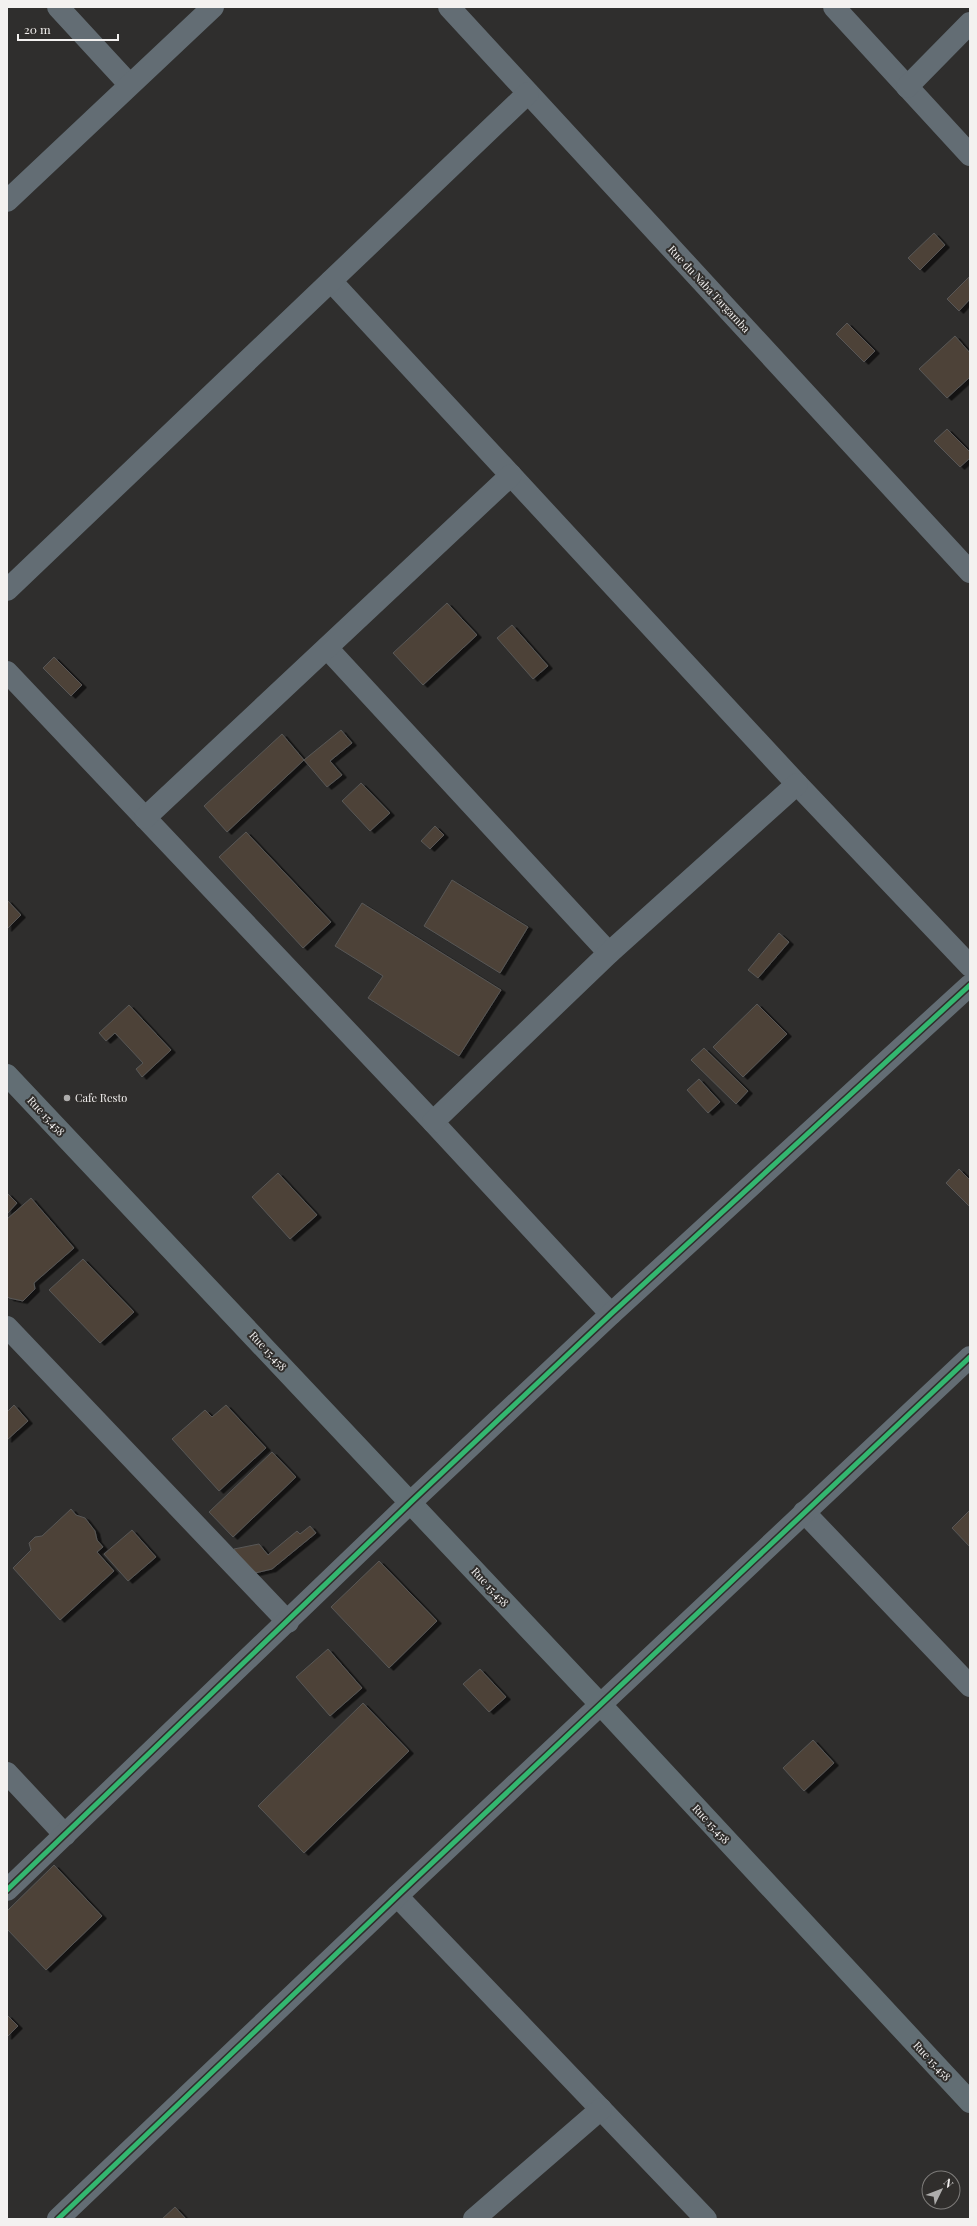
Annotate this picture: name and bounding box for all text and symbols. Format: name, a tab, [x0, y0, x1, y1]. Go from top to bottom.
scale bar	[18, 16, 118, 42]
text: 20 m	[24, 21, 51, 37]
street label: Rue du Naba Targamba	[665, 242, 754, 336]
place label: Cafe Resto	[75, 1090, 127, 1105]
street label: Rue 15.458	[24, 1093, 69, 1139]
marker: Cafe Resto	[62, 1093, 72, 1103]
street label: Rue 15.458	[246, 1328, 291, 1374]
street label: Rue 15.458	[468, 1564, 513, 1610]
street label: Rue 15.458	[689, 1801, 734, 1847]
street label: Rue 15.458	[910, 2038, 955, 2084]
north arrow	[921, 2170, 961, 2210]
text: N	[940, 2175, 957, 2191]

